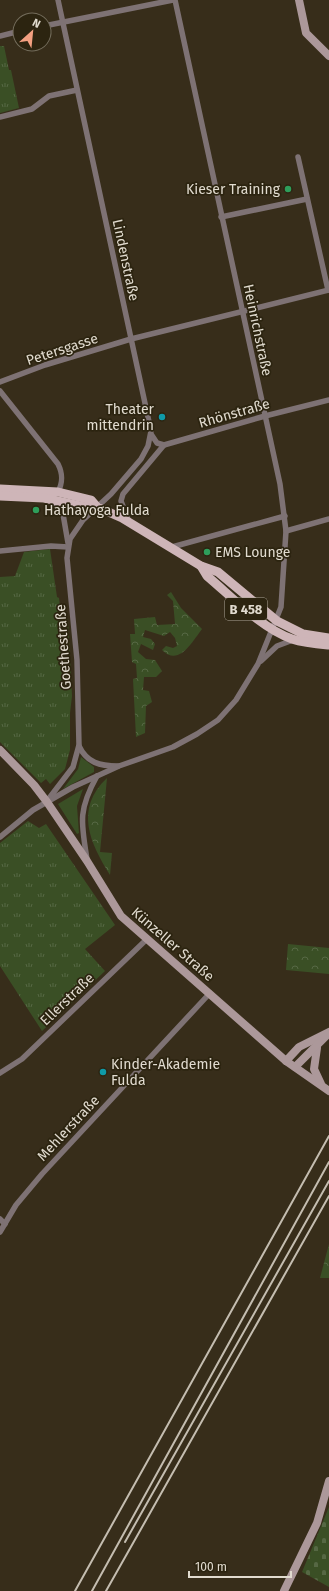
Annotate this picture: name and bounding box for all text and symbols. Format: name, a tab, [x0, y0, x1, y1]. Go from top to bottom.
north arrow	[12, 12, 52, 52]
text: N	[30, 16, 43, 31]
place label: Kieser Training	[186, 181, 281, 198]
marker: Kieser Training	[283, 184, 293, 194]
street label: Lindenstraße	[109, 218, 142, 303]
street label: Heinrichstraße	[239, 283, 276, 378]
street label: Petersgasse	[24, 330, 100, 369]
street label: Rhönstraße	[197, 395, 272, 432]
place label: Theater mittendrin	[86, 401, 155, 434]
marker: Theater mittendrin	[157, 412, 167, 422]
place label: Hathayoga Fulda	[44, 502, 150, 519]
marker: Hathayoga Fulda	[31, 505, 41, 515]
place label: EMS Lounge	[215, 544, 290, 561]
marker: EMS Lounge	[202, 547, 212, 557]
road number: B 458	[225, 598, 267, 620]
street label: Goethestraße	[52, 604, 75, 690]
street label: Künzeller Straße	[128, 904, 218, 985]
street label: Ellerstraße	[37, 969, 98, 1029]
place label: Kinder-Akademie Fulda	[111, 1056, 220, 1089]
marker: Kinder-Akademie Fulda	[98, 1067, 108, 1077]
street label: Mehlerstraße	[34, 1092, 103, 1165]
scale bar	[189, 1553, 291, 1579]
text: 100 m	[195, 1560, 227, 1574]

